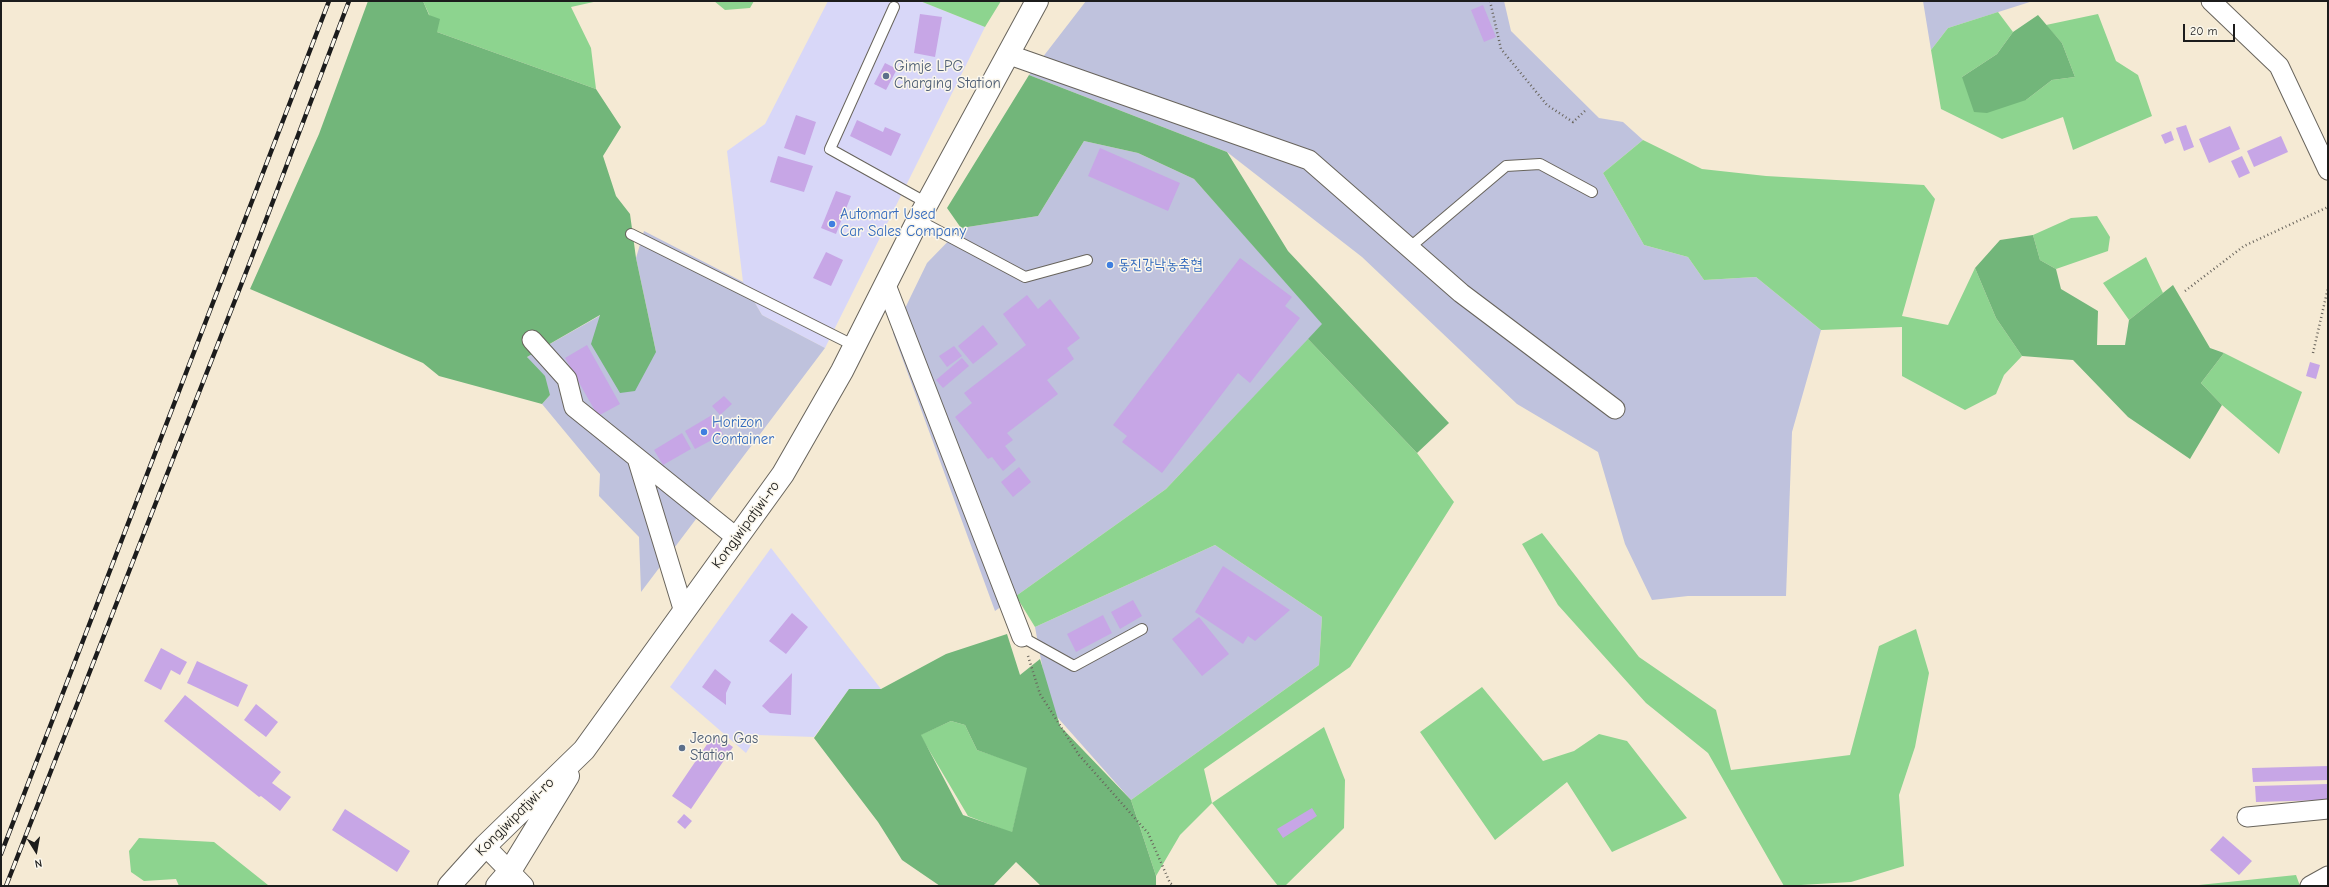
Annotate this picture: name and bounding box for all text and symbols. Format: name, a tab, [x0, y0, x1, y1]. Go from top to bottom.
scale bar	[2185, 16, 2237, 42]
text: 20 m	[2190, 24, 2218, 38]
place label: Gimje LPG Charging Station	[894, 58, 1001, 93]
marker: Gimje LPG Charging Station	[881, 71, 891, 81]
place label: Automart Used Car Sales Company	[840, 206, 966, 241]
marker: Automart Used Car Sales Company	[827, 219, 837, 229]
place label: 동진강낙농축협	[1118, 256, 1202, 274]
marker: 동진강낙농축협	[1105, 260, 1115, 270]
place label: Horizon Container	[712, 414, 774, 449]
marker: Horizon Container	[699, 427, 709, 437]
street label: Kongjwipatjwi-ro	[708, 478, 784, 572]
place label: Jeong Gas Station	[690, 730, 758, 765]
marker: Jeong Gas Station	[677, 743, 687, 753]
street label: Kongjwipatjwi-ro	[472, 774, 558, 860]
north arrow	[16, 831, 56, 871]
text: N	[34, 856, 43, 870]

